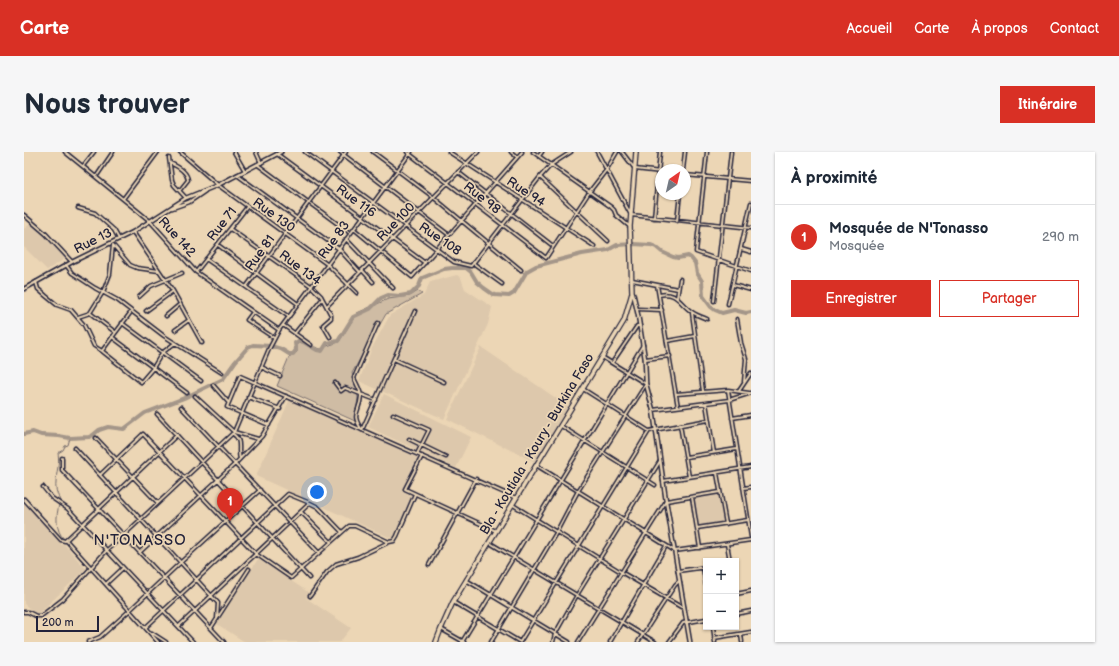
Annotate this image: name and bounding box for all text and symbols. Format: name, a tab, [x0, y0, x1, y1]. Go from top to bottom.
text: Carte	[20, 17, 69, 40]
text: Accueil	[846, 20, 892, 37]
text: Carte	[914, 20, 949, 37]
text: À propos	[971, 20, 1028, 37]
text: Contact	[1050, 20, 1099, 37]
button: Itinéraire	[1000, 86, 1095, 123]
text: Nous trouver	[24, 88, 190, 121]
north arrow	[655, 164, 691, 200]
text: À proximité	[791, 168, 877, 188]
street label: Rue 94	[504, 174, 549, 210]
street label: Rue 98	[460, 179, 504, 218]
street label: Rue 116	[333, 181, 379, 221]
street label: Rue 130	[250, 194, 299, 236]
street label: Rue 100	[374, 199, 419, 245]
street label: Rue 71	[204, 204, 240, 244]
street label: Rue 142	[155, 214, 199, 261]
street label: Rue 83	[315, 218, 353, 262]
street label: Rue 108	[416, 219, 465, 259]
text: Mosquée de N'Tonasso	[829, 219, 988, 238]
street label: Rue 13	[71, 225, 115, 257]
text: 1	[801, 229, 807, 245]
text: 290 m	[1042, 229, 1079, 245]
street label: Rue 81	[242, 232, 278, 274]
text: Mosquée	[829, 238, 884, 254]
street label: Rue 134	[276, 247, 324, 289]
button: Enregistrer	[791, 280, 931, 317]
button: Partager	[939, 280, 1079, 317]
street label: Bla - Koutiala - Koury - Burkina Faso	[476, 350, 598, 538]
your location	[307, 482, 327, 502]
pin: 1	[217, 488, 243, 521]
district label: N'TONASSO	[93, 531, 187, 550]
map controls	[703, 558, 739, 630]
button: +	[703, 558, 739, 594]
button: −	[703, 594, 739, 630]
scale bar	[36, 614, 99, 633]
text: 200 m	[42, 616, 74, 629]

